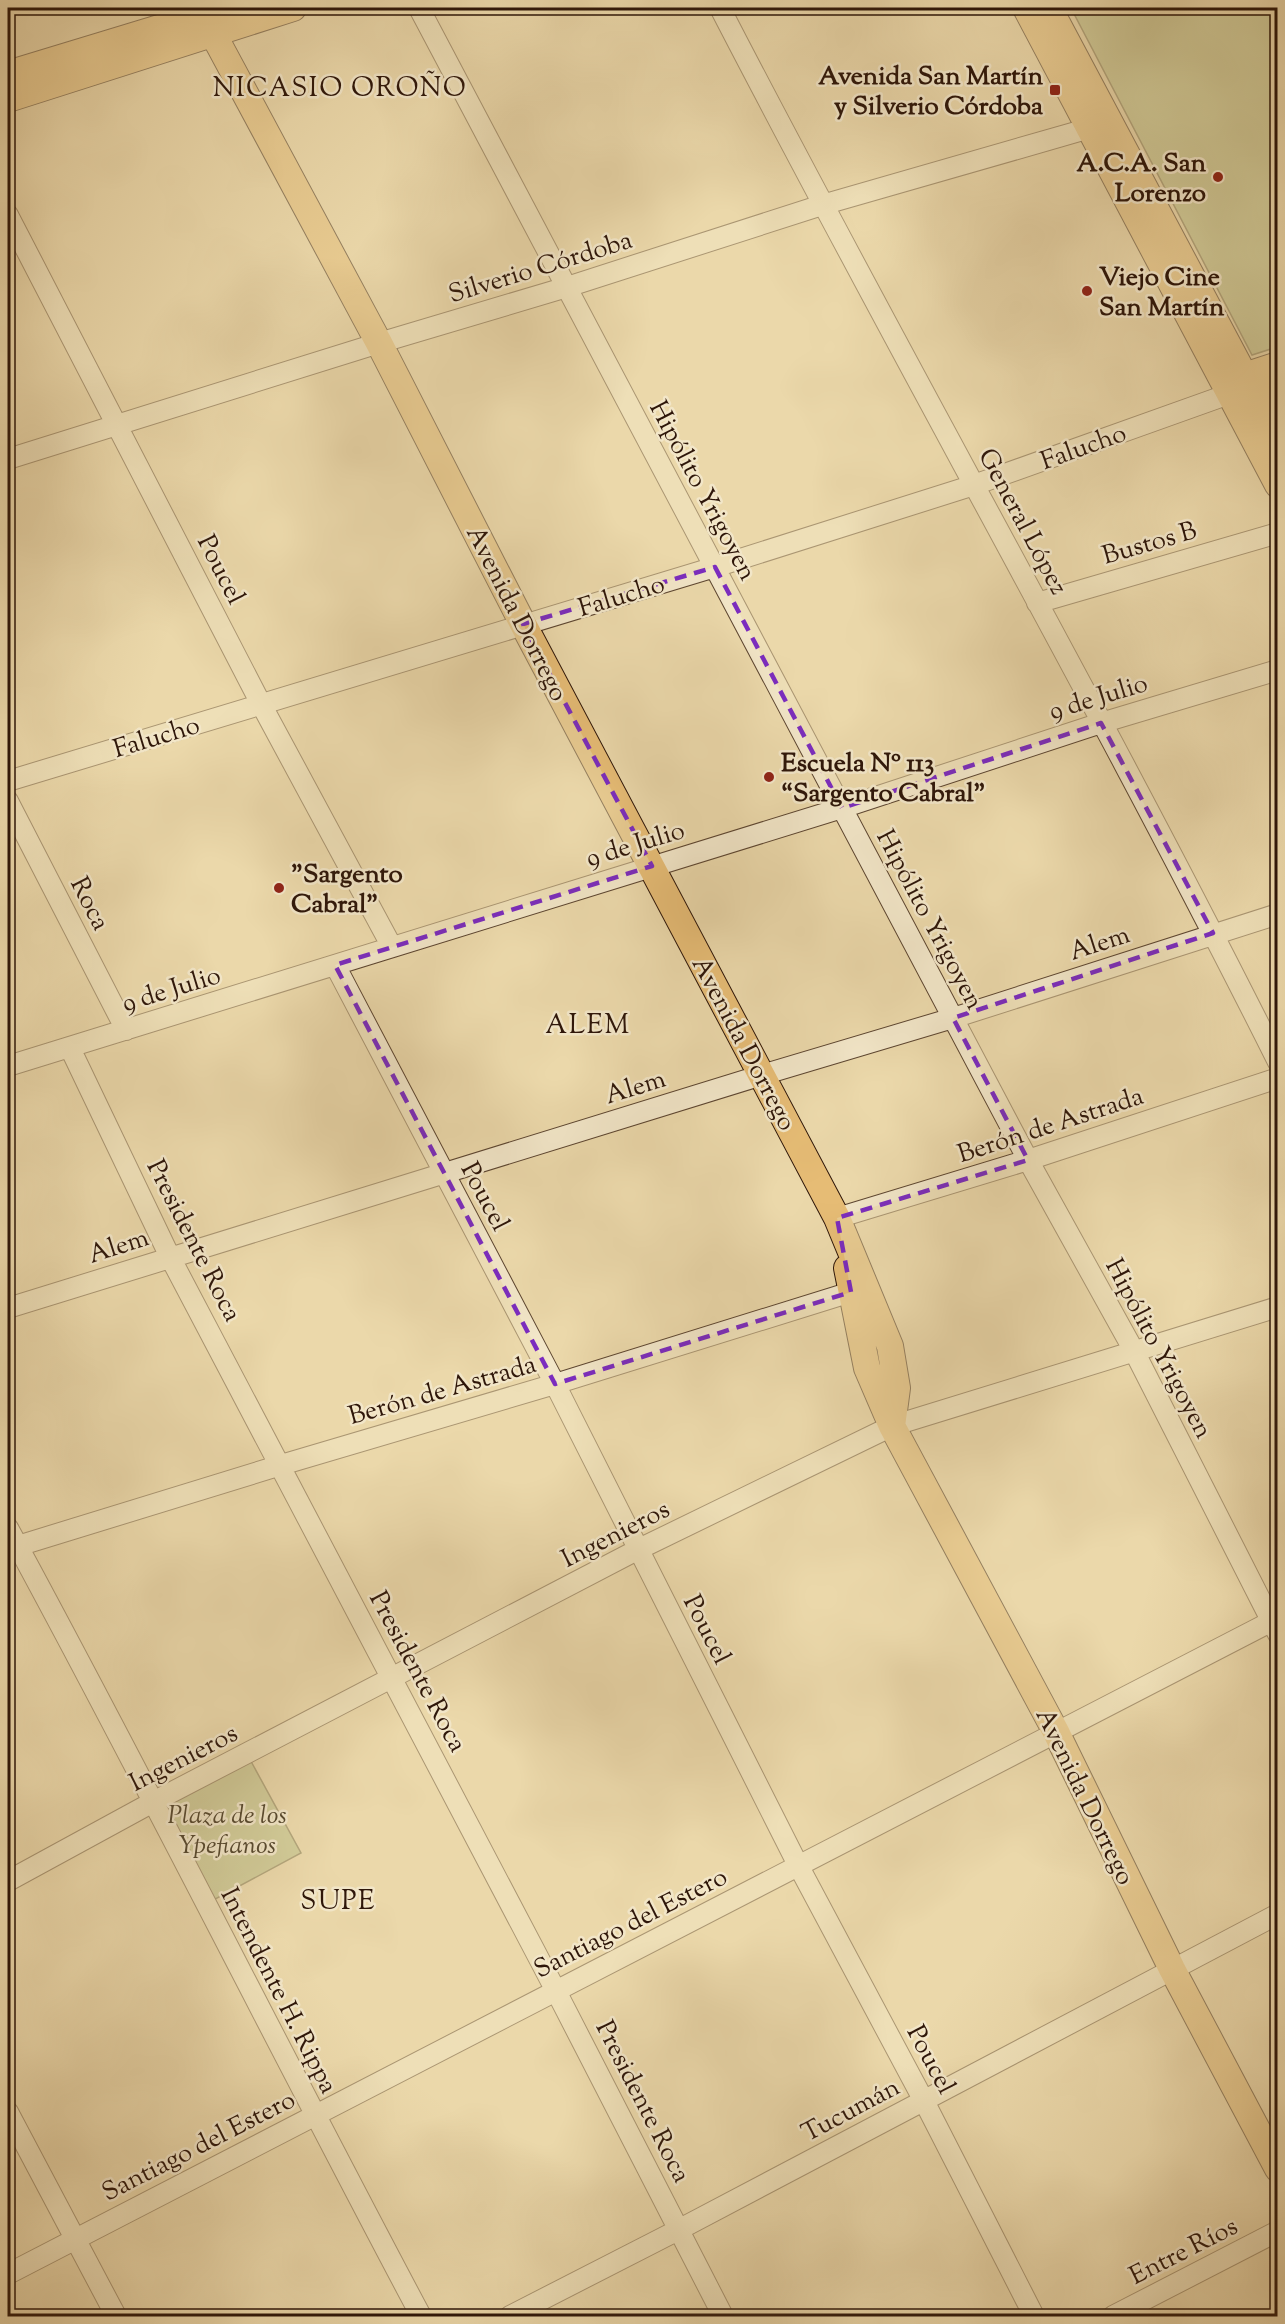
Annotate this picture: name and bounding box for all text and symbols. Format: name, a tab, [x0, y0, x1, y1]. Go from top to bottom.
place label: Avenida San Martín y Silverio Córdoba	[818, 59, 1044, 126]
district label: NICASIO OROÑO	[213, 70, 467, 109]
marker: Avenida San Martín y Silverio Córdoba	[1048, 83, 1062, 97]
place label: A.C.A. San Lorenzo	[1077, 146, 1207, 213]
marker: A.C.A. San Lorenzo	[1211, 170, 1225, 184]
street label: Silverio Córdoba	[444, 223, 637, 314]
place label: Viejo Cine San Martín	[1099, 260, 1225, 327]
marker: Viejo Cine San Martín	[1080, 284, 1094, 298]
street label: Hipólito Yrigoyen	[639, 395, 765, 588]
street label: Falucho	[1036, 416, 1132, 481]
street label: General López	[968, 442, 1076, 602]
street label: Bustos B	[1098, 513, 1201, 576]
street label: Avenida Dorrego	[456, 520, 576, 708]
street label: Poucel	[187, 529, 253, 611]
street label: Falucho	[574, 567, 670, 628]
street label: 9 de Julio	[1045, 666, 1153, 731]
street label: Falucho	[109, 708, 205, 769]
place label: Escuela Nº 113 “Sargento Cabral”	[781, 746, 985, 813]
marker: Escuela Nº 113 “Sargento Cabral”	[762, 770, 776, 784]
street label: 9 de Julio	[582, 813, 690, 878]
street label: Hipólito Yrigoyen	[866, 824, 992, 1017]
place label: "Sargento Cabral"	[291, 857, 403, 924]
street label: Roca	[60, 871, 118, 937]
marker: "Sargento Cabral"	[272, 881, 286, 895]
street label: Alem	[1065, 917, 1135, 972]
street label: Avenida Dorrego	[681, 950, 804, 1138]
street label: 9 de Julio	[118, 958, 226, 1023]
district label: ALEM	[545, 1007, 631, 1046]
street label: Alem	[601, 1062, 671, 1115]
street label: Berón de Astrada	[953, 1079, 1149, 1174]
street label: Presidente Roca	[136, 1154, 250, 1329]
street label: Poucel	[450, 1156, 517, 1238]
street label: Alem	[84, 1220, 154, 1275]
street label: Hipólito Yrigoyen	[1095, 1253, 1221, 1446]
street label: Berón de Astrada	[344, 1347, 541, 1436]
street label: Ingenieros	[556, 1492, 677, 1578]
street label: Presidente Roca	[359, 1585, 475, 1759]
street label: Poucel	[673, 1589, 739, 1671]
street label: Avenida Dorrego	[1025, 1702, 1143, 1892]
street label: Ingenieros	[124, 1716, 245, 1802]
park label: Plaza de los Ypefianos	[167, 1798, 287, 1865]
street label: Santiago del Estero	[528, 1859, 734, 1989]
street label: Intendente H. Rippa	[210, 1882, 346, 2101]
district label: SUPE	[300, 1883, 376, 1922]
street label: Presidente Roca	[585, 2015, 699, 2190]
street label: Poucel	[896, 2019, 963, 2101]
street label: Tucumán	[795, 2070, 907, 2153]
street label: Santiago del Estero	[96, 2082, 302, 2212]
street label: Entre Ríos	[1123, 2209, 1245, 2295]

